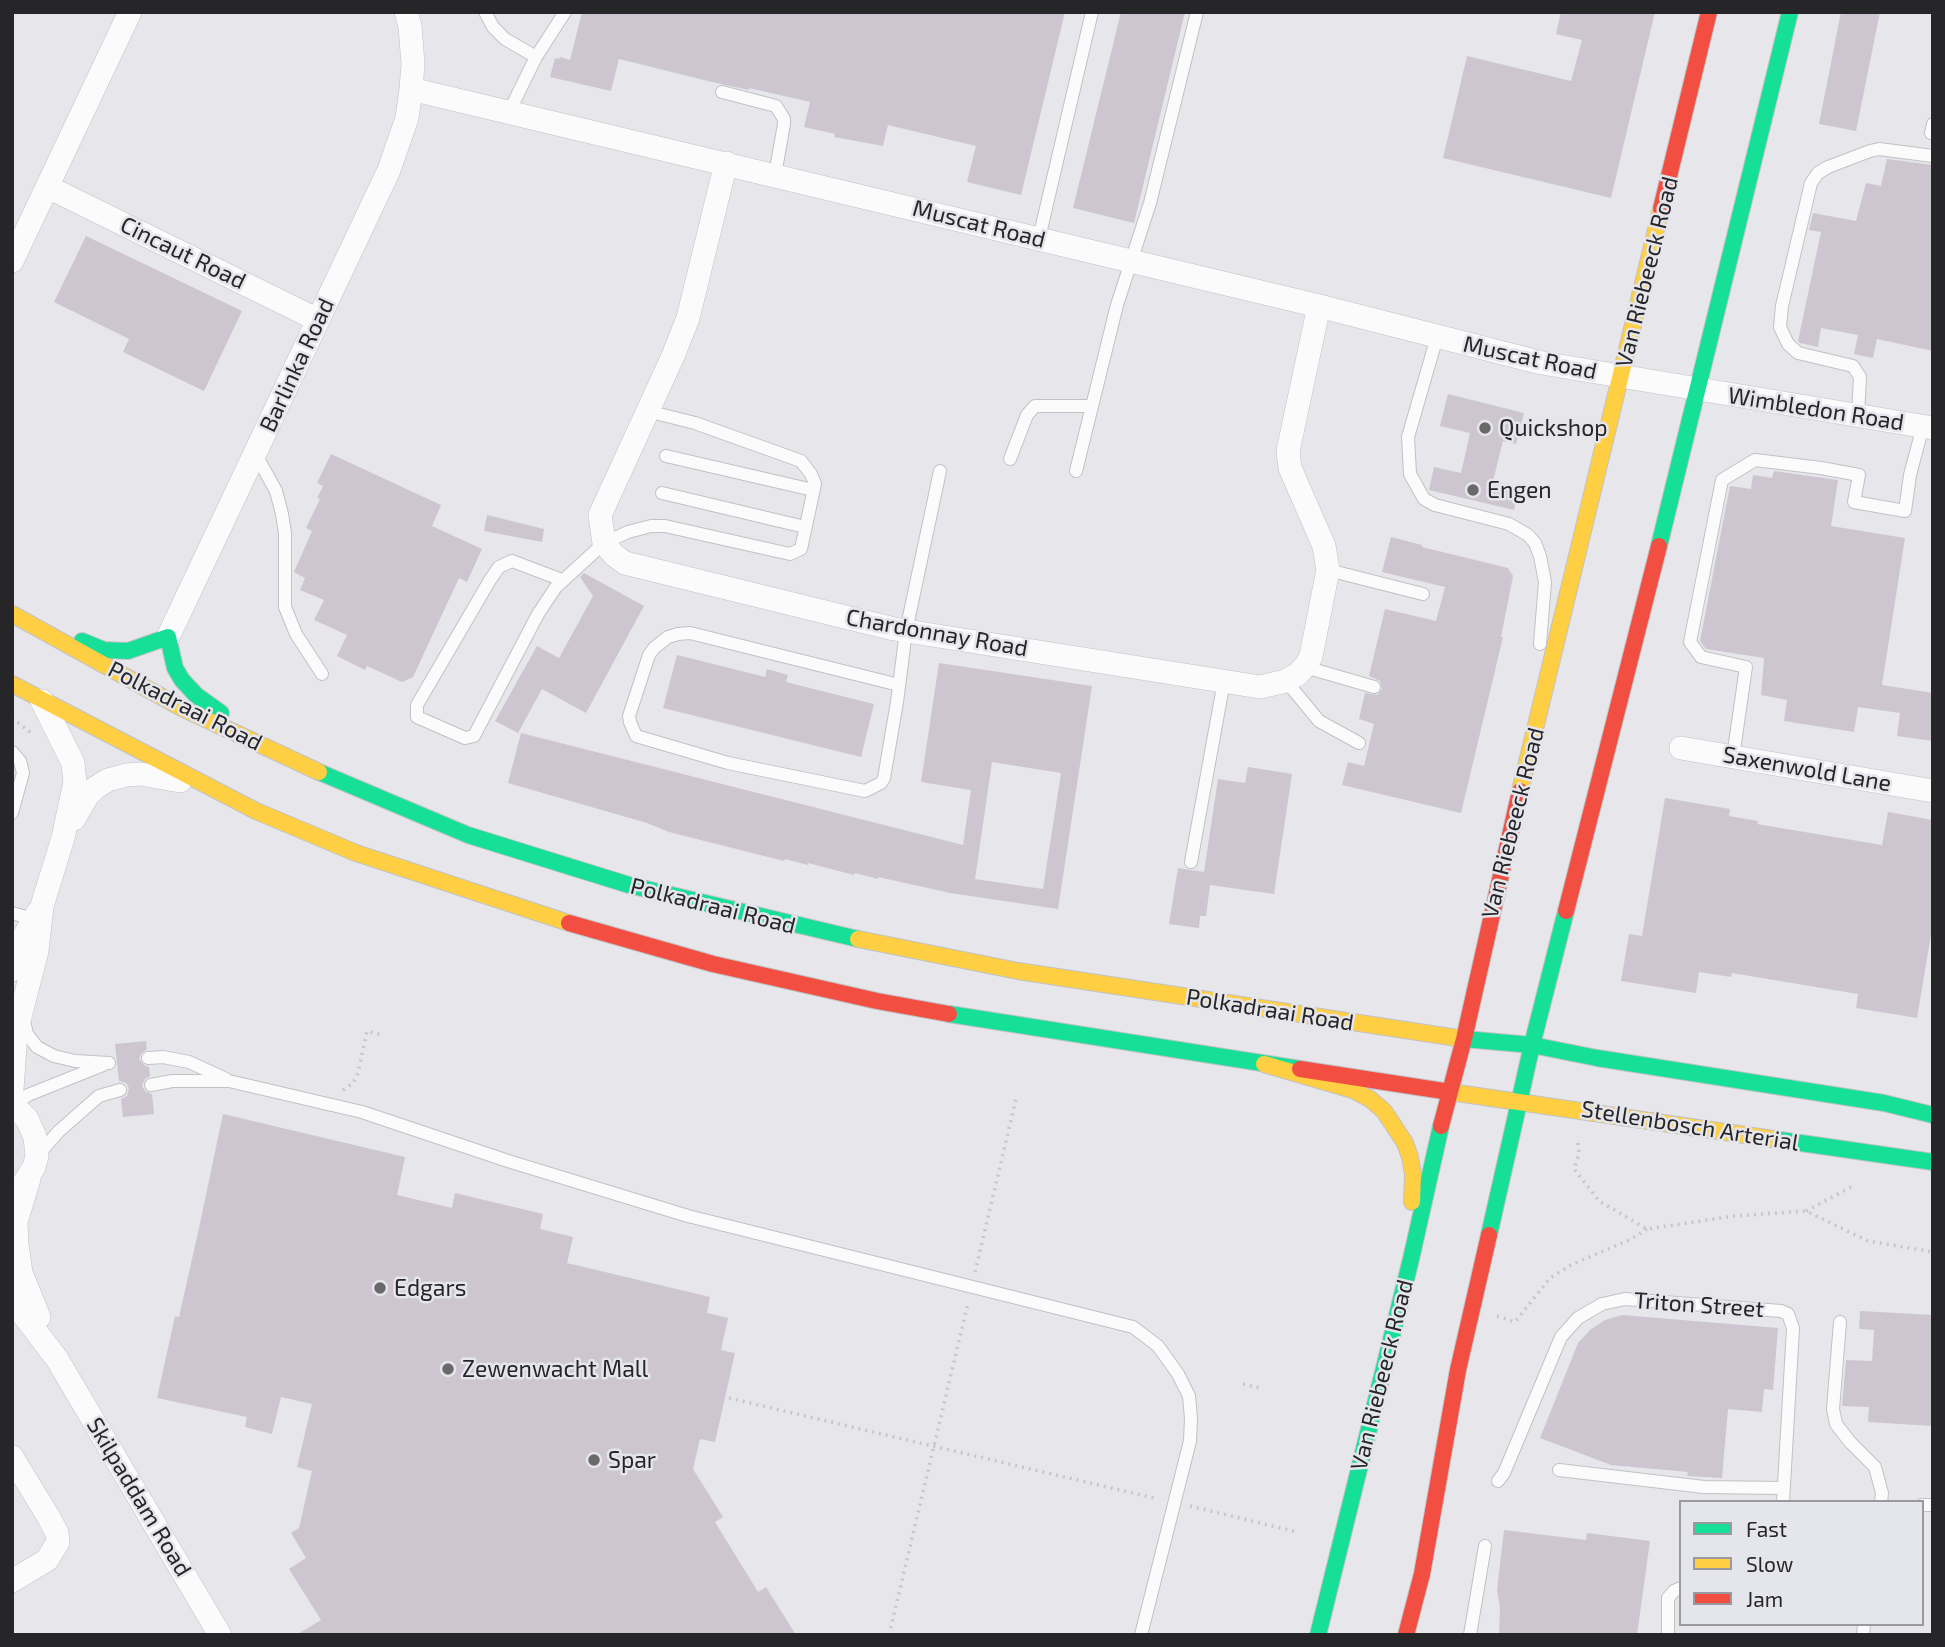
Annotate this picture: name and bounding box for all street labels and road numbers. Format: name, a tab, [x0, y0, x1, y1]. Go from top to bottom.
street label: Van Riebeeck Road	[1610, 174, 1684, 370]
street label: Muscat Road	[910, 194, 1048, 254]
street label: Cincaut Road	[116, 211, 250, 295]
street label: Barlinka Road	[254, 294, 340, 436]
street label: Muscat Road	[1461, 330, 1599, 386]
street label: Wimbledon Road	[1726, 381, 1906, 437]
street label: Chardonnay Road	[844, 603, 1030, 663]
street label: Polkadraai Road	[103, 655, 267, 757]
street label: Van Riebeeck Road	[1476, 725, 1550, 921]
street label: Saxenwold Lane	[1721, 741, 1893, 797]
street label: Polkadraai Road	[628, 872, 798, 940]
street label: Polkadraai Road	[1184, 983, 1356, 1037]
street label: Stellenbosch Arterial	[1579, 1095, 1801, 1157]
street label: Van Riebeeck Road	[1345, 1277, 1419, 1473]
street label: Triton Street	[1633, 1287, 1765, 1323]
street label: Skilpaddam Road	[81, 1413, 197, 1581]

